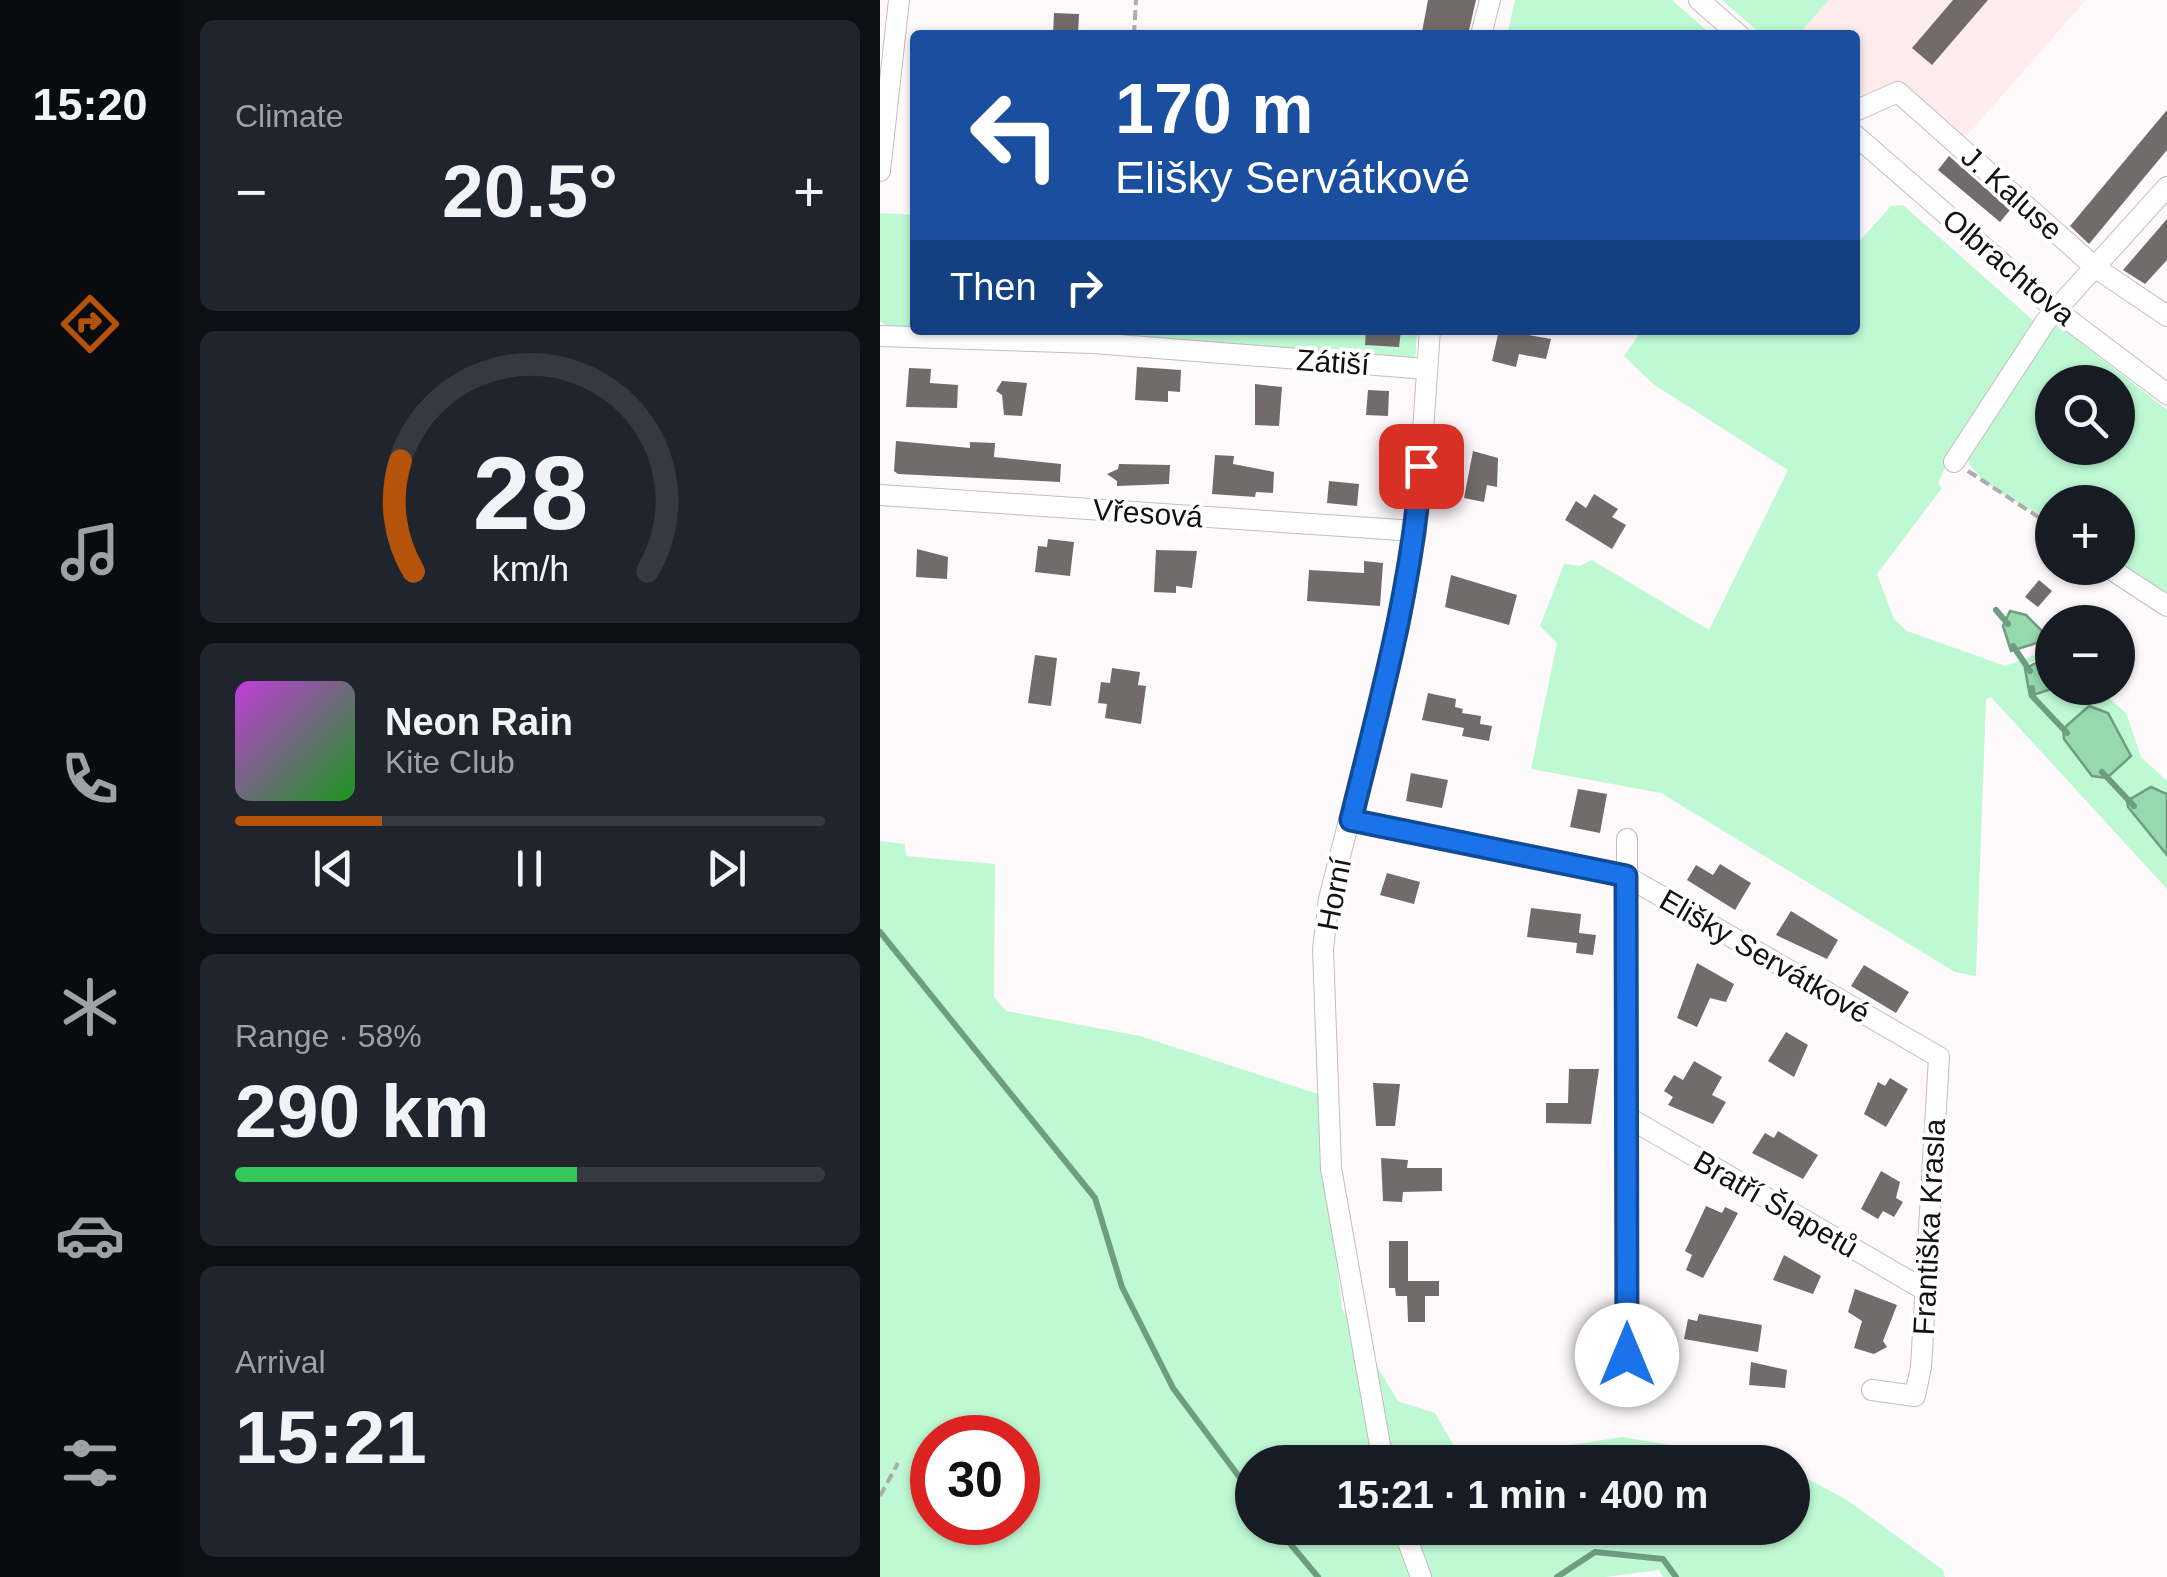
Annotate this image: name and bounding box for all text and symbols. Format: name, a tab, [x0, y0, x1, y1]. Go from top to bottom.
icon: left	[950, 70, 1080, 200]
text: 170 m	[1115, 70, 1313, 148]
text: 15:20	[32, 79, 148, 130]
text: Climate	[235, 98, 343, 134]
street label: J. Kaluse	[1955, 139, 2069, 247]
text: 20.5°	[442, 149, 618, 233]
text: Elišky Servátkové	[1115, 152, 1470, 203]
text: −	[235, 161, 267, 223]
text: +	[793, 161, 825, 223]
street label: Olbrachtova	[1936, 202, 2082, 332]
icon: right	[1057, 260, 1112, 315]
text: Then	[950, 266, 1037, 308]
icon: directions	[55, 289, 125, 359]
street label: Zátiší	[1295, 343, 1371, 381]
map controls	[2035, 365, 2135, 705]
button: search	[2035, 365, 2135, 465]
pin	[1379, 424, 1464, 509]
text: 28	[472, 435, 588, 551]
icon: arrive	[1394, 439, 1449, 494]
button: +	[2035, 485, 2135, 585]
street label: Vřesová	[1092, 493, 1204, 533]
icon: music	[55, 517, 125, 587]
text: km/h	[491, 549, 569, 589]
button: −	[2035, 605, 2135, 705]
text: Neon Rain	[385, 701, 573, 743]
icon: phone	[55, 744, 125, 814]
text: Kite Club	[385, 744, 515, 780]
icon: previous	[306, 841, 361, 896]
icon: pause	[502, 841, 557, 896]
icon: next	[699, 841, 754, 896]
street label: Horní	[1311, 854, 1357, 933]
street label: Elišky Servátkové	[1654, 883, 1876, 1029]
icon: climate	[55, 972, 125, 1042]
text: Range · 58%	[235, 1018, 422, 1054]
text: 290 km	[235, 1069, 489, 1153]
street label: Františka Krasla	[1907, 1118, 1951, 1336]
street label: Bratří Šlapetů	[1688, 1144, 1864, 1264]
icon: car	[55, 1200, 125, 1270]
position arrow	[1575, 1303, 1679, 1407]
text: Arrival	[235, 1344, 326, 1380]
text: 15:21	[235, 1395, 427, 1479]
speed limit sign: 30	[910, 1415, 1040, 1545]
icon: filters	[55, 1428, 125, 1498]
text: 15:21 · 1 min · 400 m	[1337, 1474, 1708, 1516]

